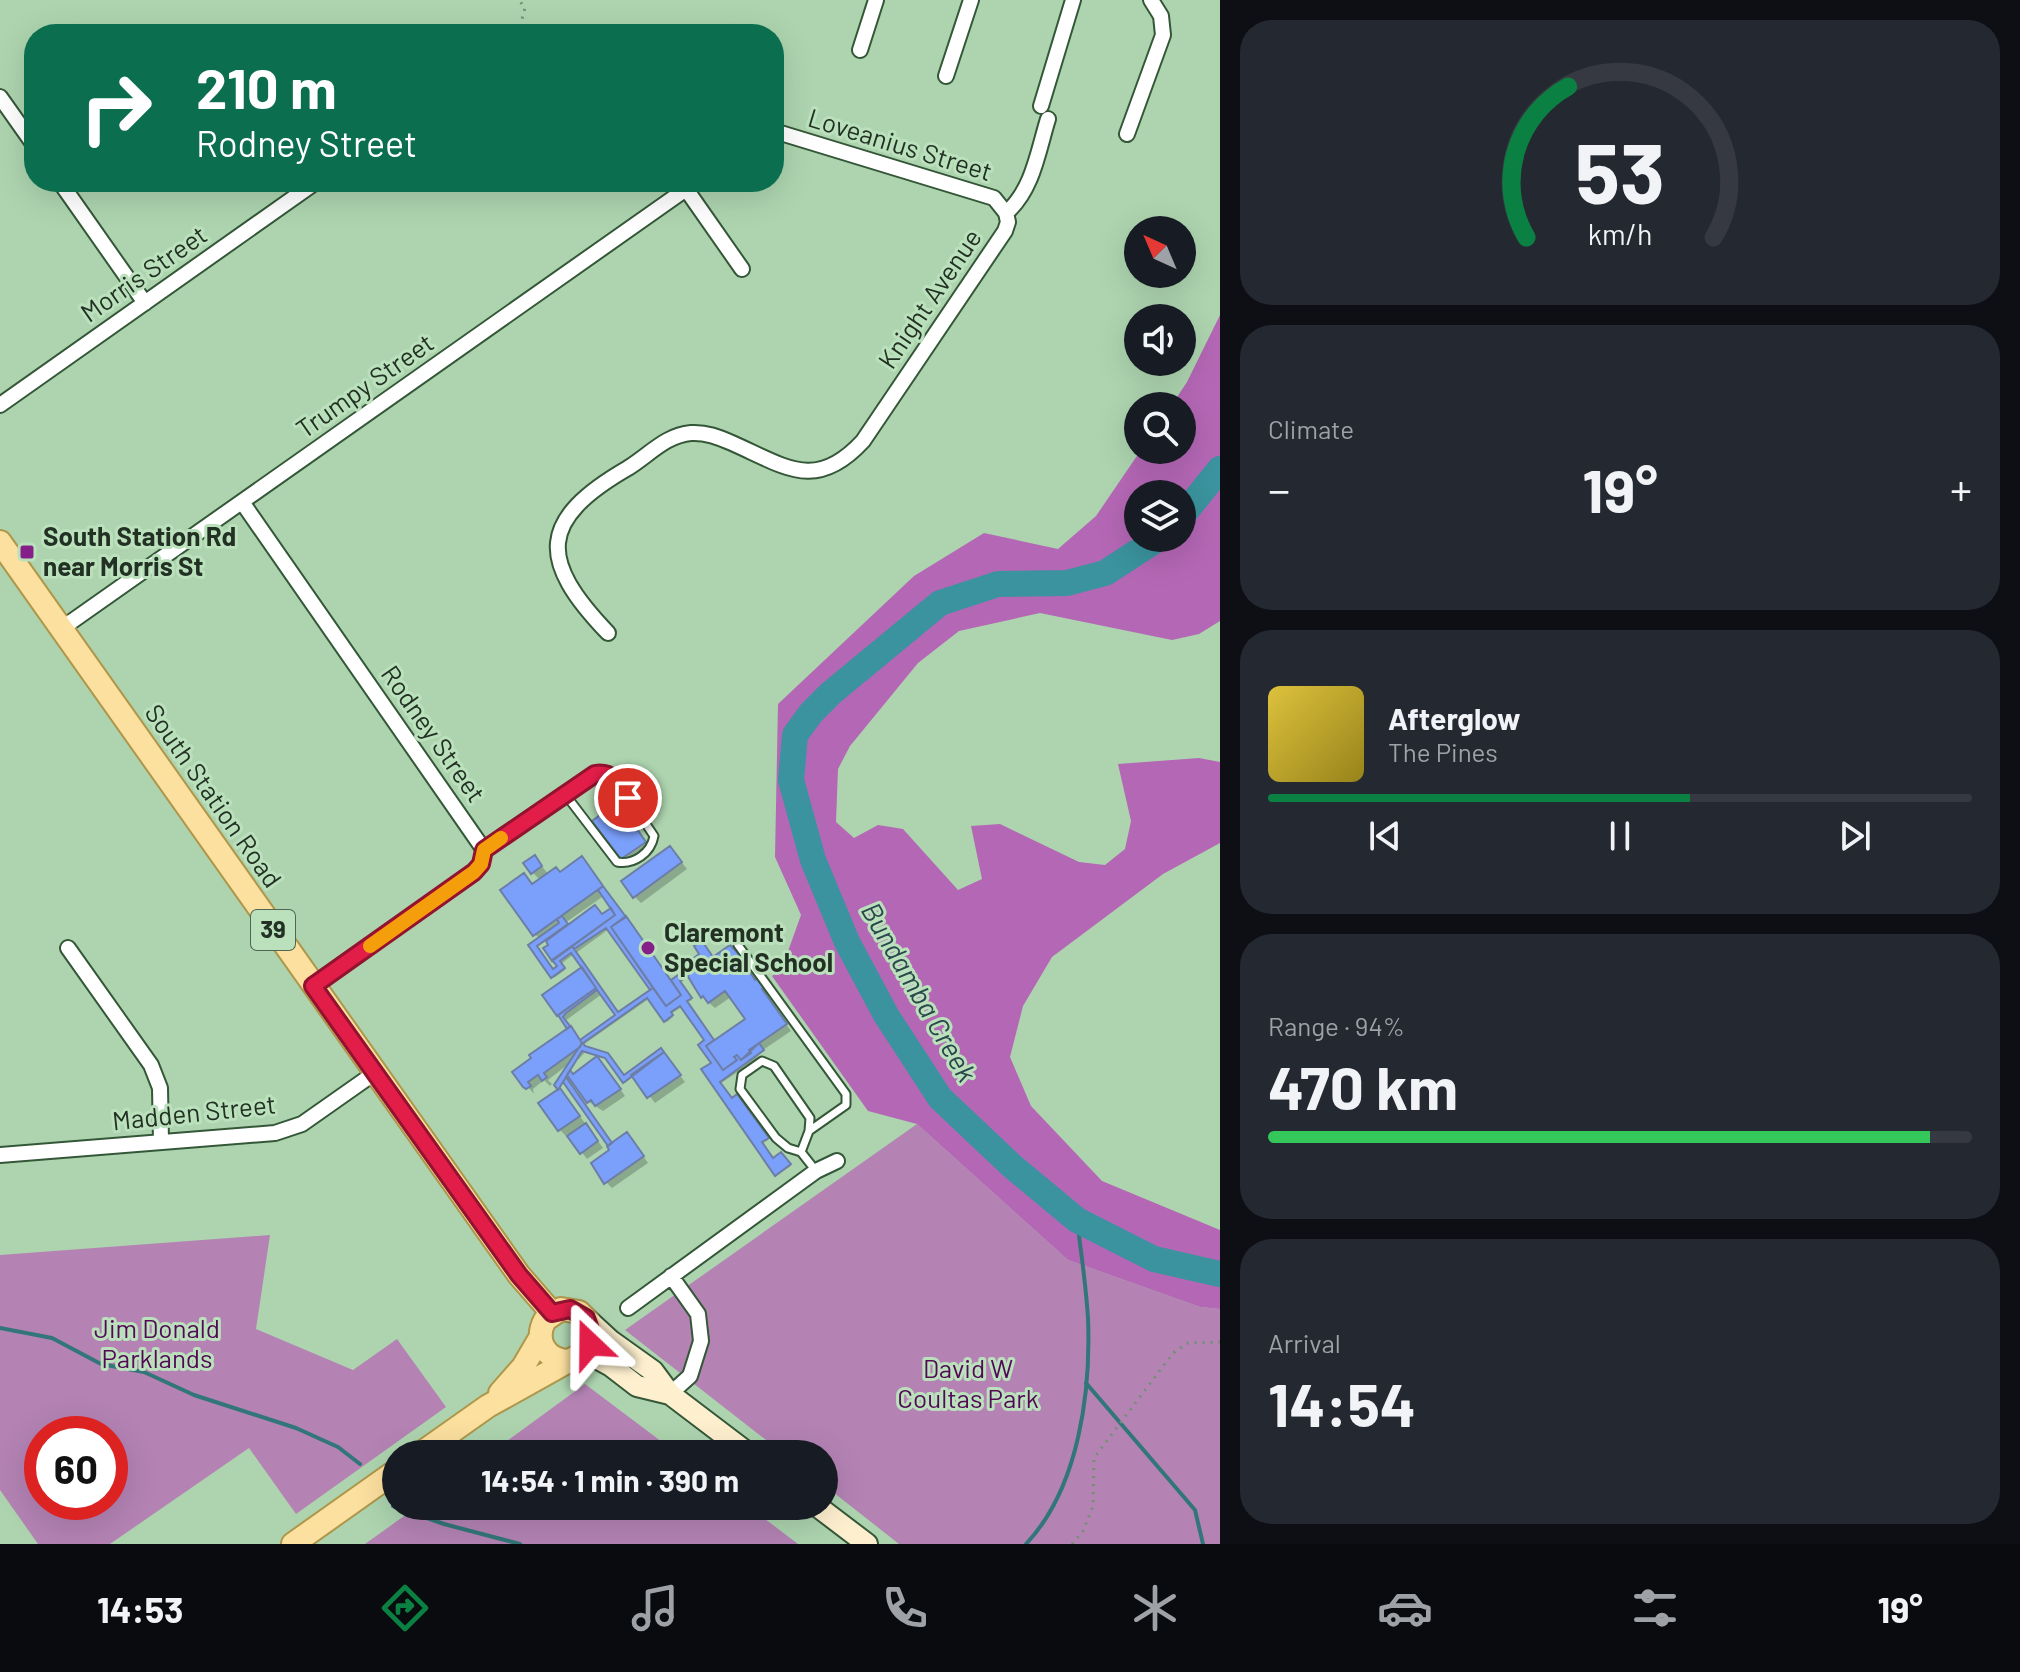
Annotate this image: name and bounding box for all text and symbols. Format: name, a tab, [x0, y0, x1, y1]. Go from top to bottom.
text: 210 m	[196, 53, 337, 120]
icon: right	[64, 56, 168, 160]
street label: Loveanius Street	[805, 101, 996, 186]
text: Rodney Street	[196, 121, 417, 164]
text: 53	[1575, 121, 1665, 221]
north arrow	[1124, 216, 1196, 288]
map controls	[1124, 216, 1196, 552]
text: km/h	[1588, 217, 1652, 252]
street label: Morris Street	[74, 218, 212, 328]
street label: Knight Avenue	[871, 222, 987, 374]
button: sound	[1124, 304, 1196, 376]
street label: Trumpy Street	[289, 326, 439, 444]
button: search	[1124, 392, 1196, 464]
text: Climate	[1268, 413, 1354, 444]
text: 19°	[1582, 453, 1658, 525]
text: −	[1268, 462, 1290, 515]
text: +	[1950, 462, 1972, 515]
button: layers	[1124, 480, 1196, 552]
place label: South Station Rd near Morris St	[43, 520, 236, 581]
marker: South Station Rd near Morris St	[18, 543, 36, 561]
street label: Rodney Street	[376, 659, 493, 807]
street label: South Station Road	[139, 697, 289, 893]
text: Afterglow	[1388, 700, 1521, 736]
text: The Pines	[1388, 736, 1498, 767]
pin	[594, 764, 662, 832]
icon: arrive	[606, 776, 650, 820]
icon: previous	[1363, 814, 1407, 858]
icon: pause	[1598, 814, 1642, 858]
icon: next	[1833, 814, 1877, 858]
water label: Bundamba Creek	[855, 896, 985, 1088]
road number: 39	[251, 910, 295, 950]
place label: Claremont Special School	[664, 916, 833, 977]
marker: Claremont Special School	[639, 939, 657, 957]
text: Range · 94%	[1268, 1010, 1405, 1041]
text: 470 km	[1268, 1050, 1458, 1122]
street label: Madden Street	[111, 1088, 277, 1136]
position arrow	[548, 1302, 632, 1386]
park label: Jim Donald Parklands	[94, 1312, 220, 1373]
text: Arrival	[1268, 1327, 1341, 1358]
park label: David W Coultas Park	[897, 1352, 1039, 1413]
text: 14:54	[1268, 1367, 1416, 1439]
speed limit sign: 60	[24, 1416, 128, 1520]
text: 14:54 · 1 min · 390 m	[481, 1462, 739, 1498]
icon: directions	[377, 1580, 433, 1636]
icon: music	[627, 1580, 683, 1636]
icon: phone	[877, 1580, 933, 1636]
icon: climate	[1127, 1580, 1183, 1636]
icon: car	[1377, 1580, 1433, 1636]
icon: filters	[1627, 1580, 1683, 1636]
text: 14:53	[97, 1587, 183, 1630]
text: 19°	[1877, 1587, 1923, 1630]

